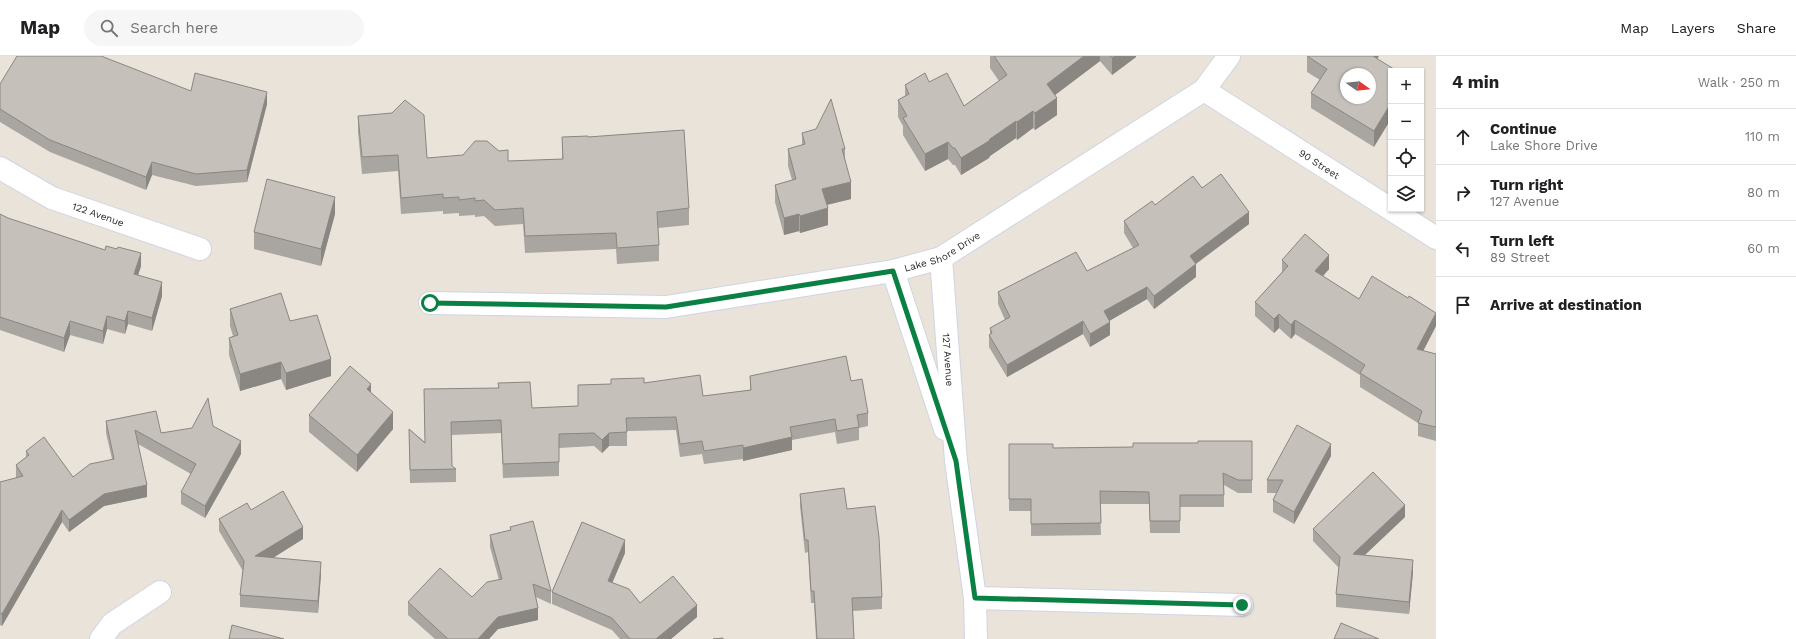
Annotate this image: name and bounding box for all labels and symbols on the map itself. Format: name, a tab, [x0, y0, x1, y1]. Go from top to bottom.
north arrow	[1340, 68, 1376, 104]
street label: 90 Street	[1297, 147, 1343, 181]
street label: 122 Avenue	[71, 200, 126, 228]
street label: Lake Shore Drive	[903, 229, 982, 273]
route start	[421, 294, 439, 312]
street label: 127 Avenue	[941, 333, 956, 387]
route end	[1233, 596, 1251, 614]

